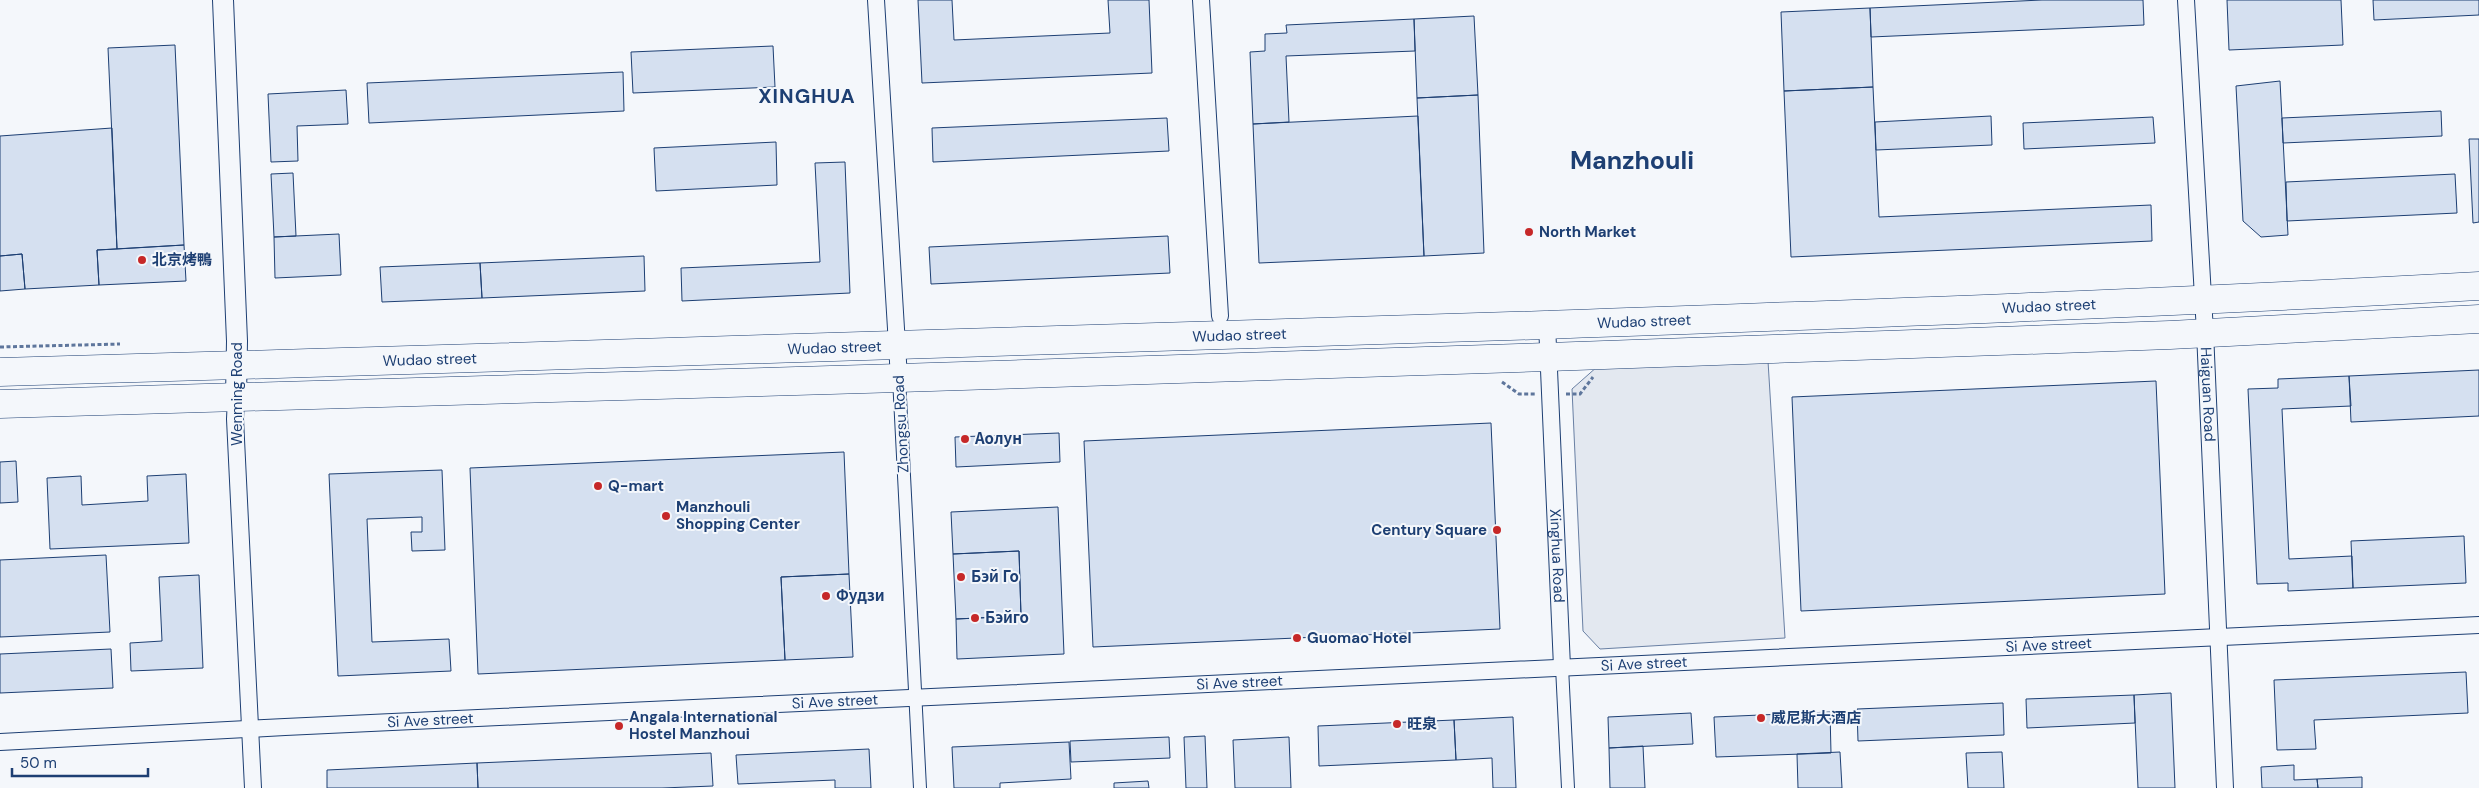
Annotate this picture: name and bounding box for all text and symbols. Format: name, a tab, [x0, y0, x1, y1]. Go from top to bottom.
district label: XINGHUA	[758, 83, 856, 109]
district label: Manzhouli	[1570, 144, 1694, 177]
place label: North Market	[1539, 222, 1636, 242]
marker: North Market	[1523, 226, 1535, 238]
place label: 北京烤鴨	[152, 250, 212, 270]
marker: 北京烤鴨	[136, 254, 148, 266]
street label: Wudao street	[2001, 294, 2097, 318]
street label: Wudao street	[1597, 310, 1692, 333]
street label: Wudao street	[1192, 324, 1287, 347]
street label: Wudao street	[787, 336, 882, 359]
street label: Wenming Road	[227, 342, 247, 446]
street label: Haiguan Road	[2196, 347, 2220, 442]
street label: Wudao street	[382, 348, 477, 371]
street label: Zhongsu Road	[888, 375, 914, 473]
place label: Аолун	[974, 429, 1022, 449]
marker: Аолун	[959, 433, 971, 445]
place label: Q-mart	[608, 476, 664, 496]
marker: Q-mart	[592, 480, 604, 492]
place label: Manzhouli Shopping Center	[676, 497, 800, 534]
street label: Xinghua Road	[1545, 508, 1569, 603]
marker: Manzhouli Shopping Center	[660, 510, 672, 522]
place label: Century Square	[1371, 520, 1487, 540]
marker: Century Square	[1491, 524, 1503, 536]
place label: Бэй Го	[971, 567, 1019, 587]
marker: Бэй Го	[955, 571, 967, 583]
place label: Фудзи	[836, 586, 885, 606]
marker: Фудзи	[820, 590, 832, 602]
place label: Бэйго	[985, 608, 1029, 628]
marker: Бэйго	[969, 612, 981, 624]
place label: Guomao Hotel	[1307, 628, 1412, 648]
marker: Guomao Hotel	[1291, 632, 1303, 644]
street label: Si Ave street	[2005, 633, 2093, 657]
street label: Si Ave street	[1600, 652, 1688, 676]
street label: Si Ave street	[1196, 671, 1283, 695]
street label: Si Ave street	[791, 689, 879, 713]
place label: Angala International Hostel Manzhoui	[629, 707, 778, 744]
street label: Si Ave street	[387, 708, 474, 732]
place label: 威尼斯大酒店	[1771, 708, 1861, 728]
marker: 威尼斯大酒店	[1755, 712, 1767, 724]
place label: 旺泉	[1407, 714, 1437, 734]
marker: 旺泉	[1391, 718, 1403, 730]
marker: Angala International Hostel Manzhoui	[613, 720, 625, 732]
scale bar	[12, 746, 149, 778]
text: 50 m	[20, 753, 57, 773]

